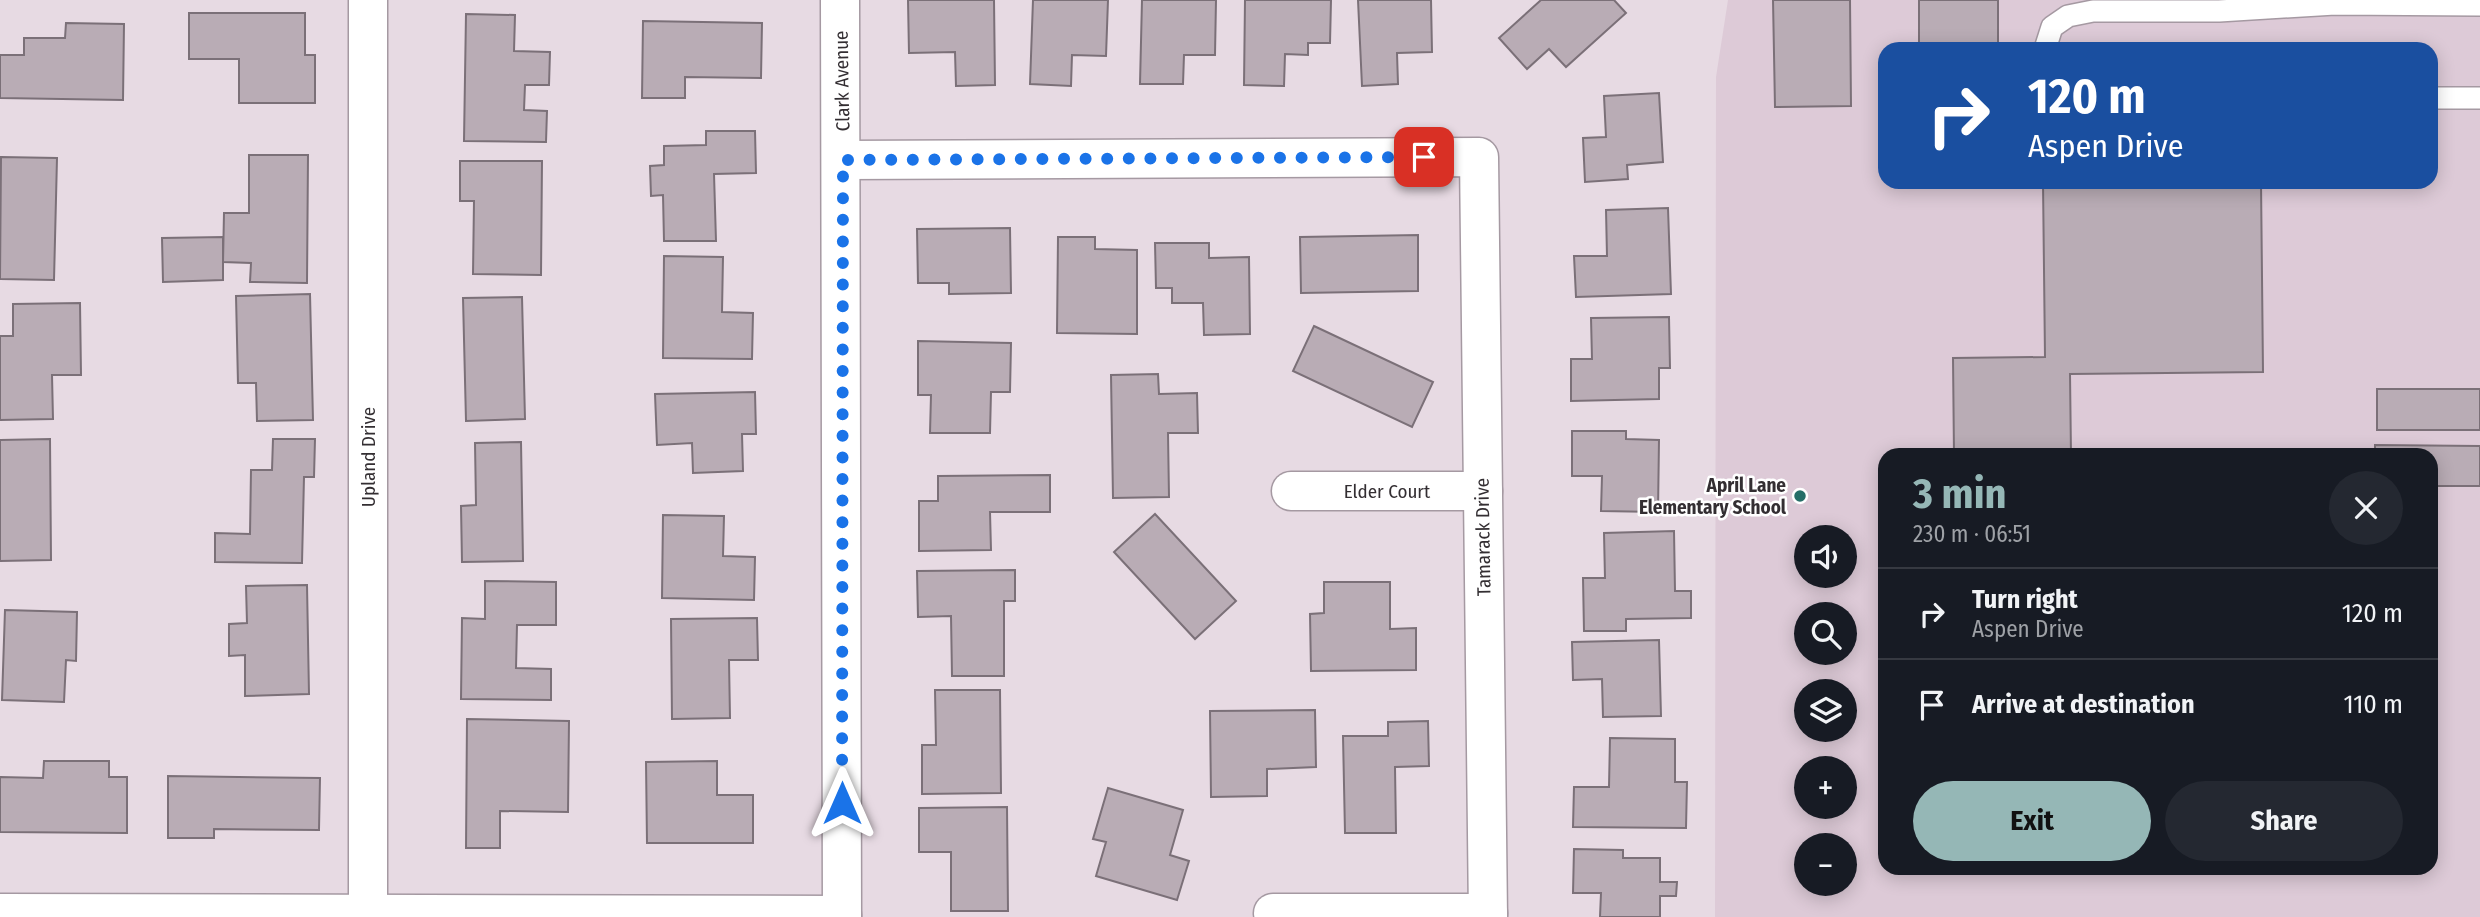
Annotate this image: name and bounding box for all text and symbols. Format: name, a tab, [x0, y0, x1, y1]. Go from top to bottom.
street label: Clark Avenue	[830, 30, 854, 132]
text: 120 m	[2028, 67, 2146, 126]
icon: right	[1913, 70, 2004, 161]
pin	[1394, 127, 1454, 187]
text: Aspen Drive	[2028, 127, 2183, 165]
icon: arrive	[1405, 138, 1443, 176]
street label: Upland Drive	[357, 407, 380, 507]
text: 3 min	[1913, 469, 2007, 519]
button: close	[2329, 471, 2403, 545]
place label: April Lane Elementary School	[1639, 474, 1787, 519]
street label: Tamarack Drive	[1470, 478, 1496, 596]
street label: Elder Court	[1344, 480, 1431, 503]
marker: April Lane Elementary School	[1792, 488, 1808, 504]
text: 230 m · 06:51	[1913, 520, 2031, 548]
map controls	[1794, 525, 1857, 896]
button: sound	[1794, 525, 1857, 588]
text: Turn right	[1972, 584, 2078, 615]
icon: right	[1913, 595, 1951, 633]
text: 120 m	[2342, 598, 2403, 629]
button: search	[1794, 602, 1857, 665]
text: Aspen Drive	[1972, 615, 2084, 643]
button: layers	[1794, 679, 1857, 742]
icon: arrive	[1913, 686, 1951, 724]
text: Arrive at destination	[1972, 689, 2195, 720]
text: 110 m	[2343, 689, 2403, 720]
button: +	[1794, 756, 1857, 819]
position arrow	[805, 766, 879, 840]
button: Exit	[1913, 781, 2151, 861]
button: Share	[2165, 781, 2403, 861]
button: −	[1794, 833, 1857, 896]

